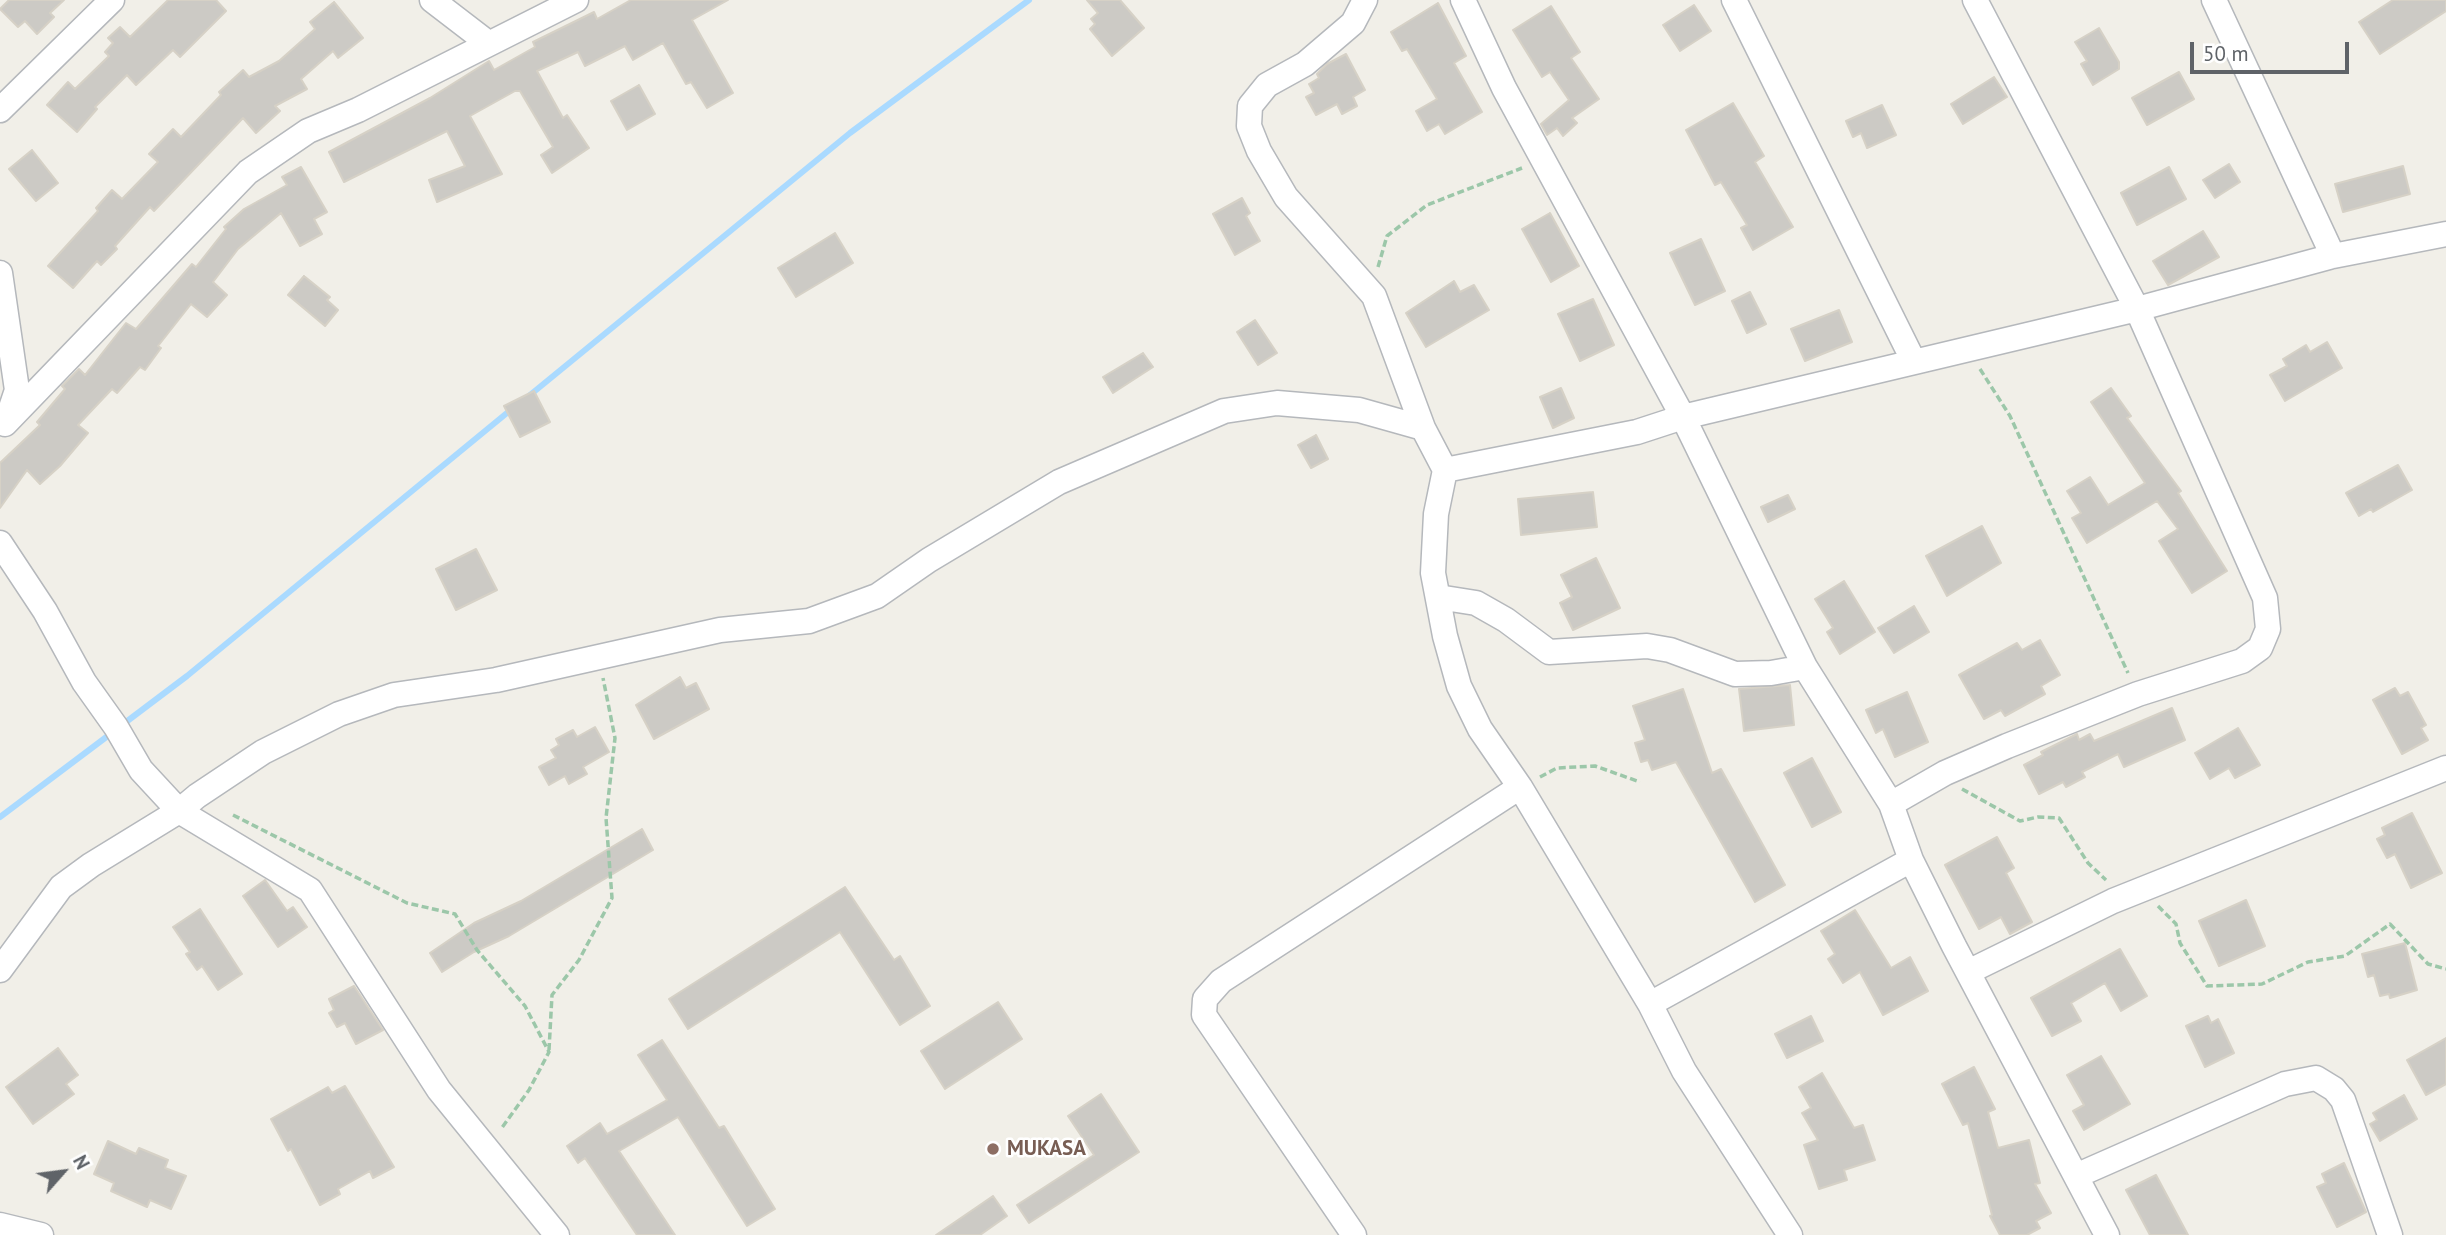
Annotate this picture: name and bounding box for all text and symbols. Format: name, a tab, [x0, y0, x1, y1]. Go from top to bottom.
scale bar	[2194, 28, 2353, 72]
text: 50 m	[2203, 40, 2249, 67]
place label: MUKASA	[1007, 1136, 1086, 1162]
north arrow	[28, 1137, 98, 1207]
marker: MUKASA	[985, 1141, 1001, 1157]
text: N	[68, 1151, 95, 1173]

